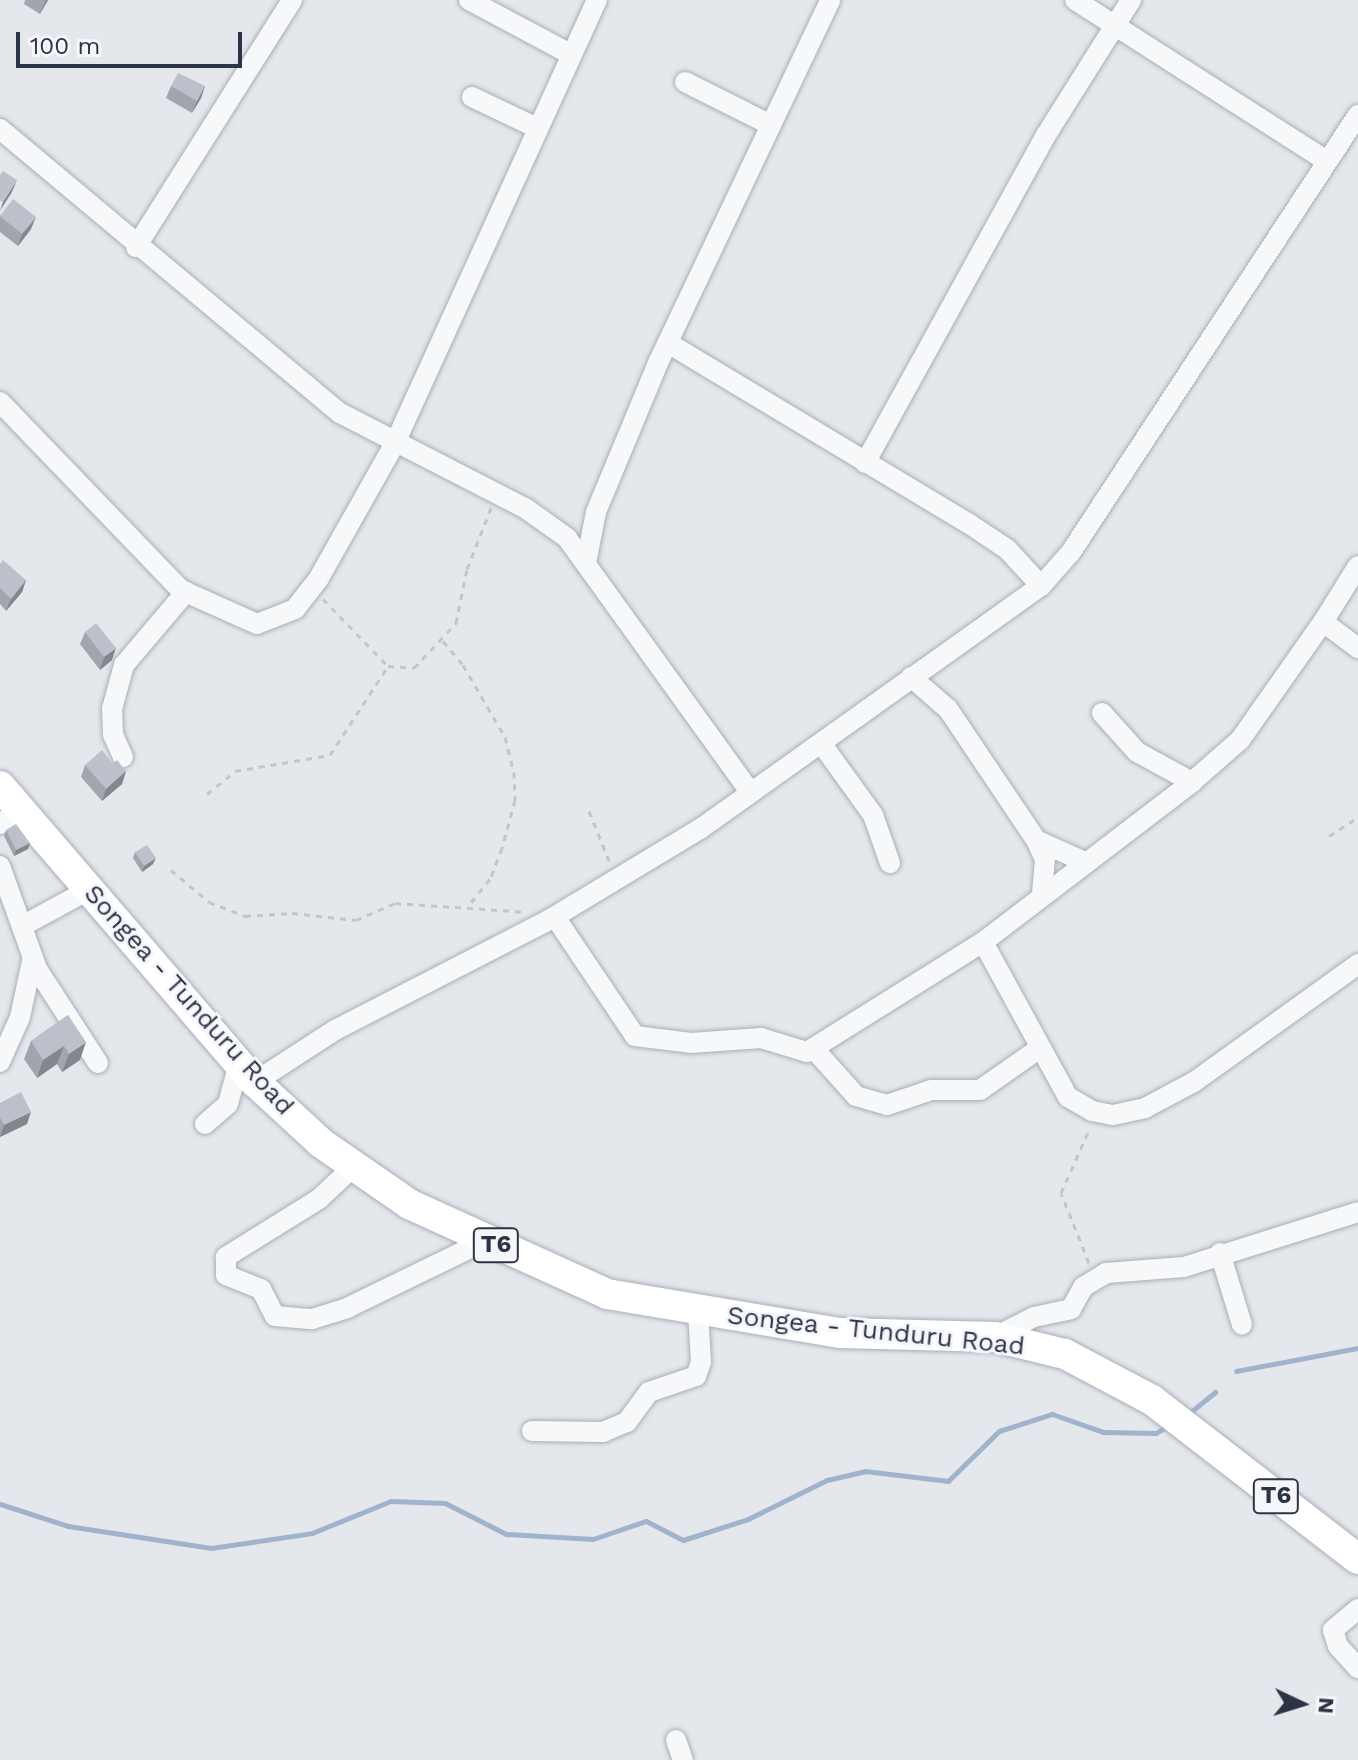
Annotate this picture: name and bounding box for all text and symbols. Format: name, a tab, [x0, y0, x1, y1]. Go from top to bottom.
scale bar	[20, 16, 246, 66]
text: 100 m	[30, 32, 100, 60]
street label: Songea - Tunduru Road	[77, 878, 301, 1122]
road number: T6	[472, 1225, 520, 1265]
street label: Songea - Tunduru Road	[725, 1300, 1027, 1362]
road number: T6	[1252, 1476, 1300, 1516]
north arrow	[1262, 1664, 1342, 1744]
text: N	[1313, 1697, 1339, 1715]

